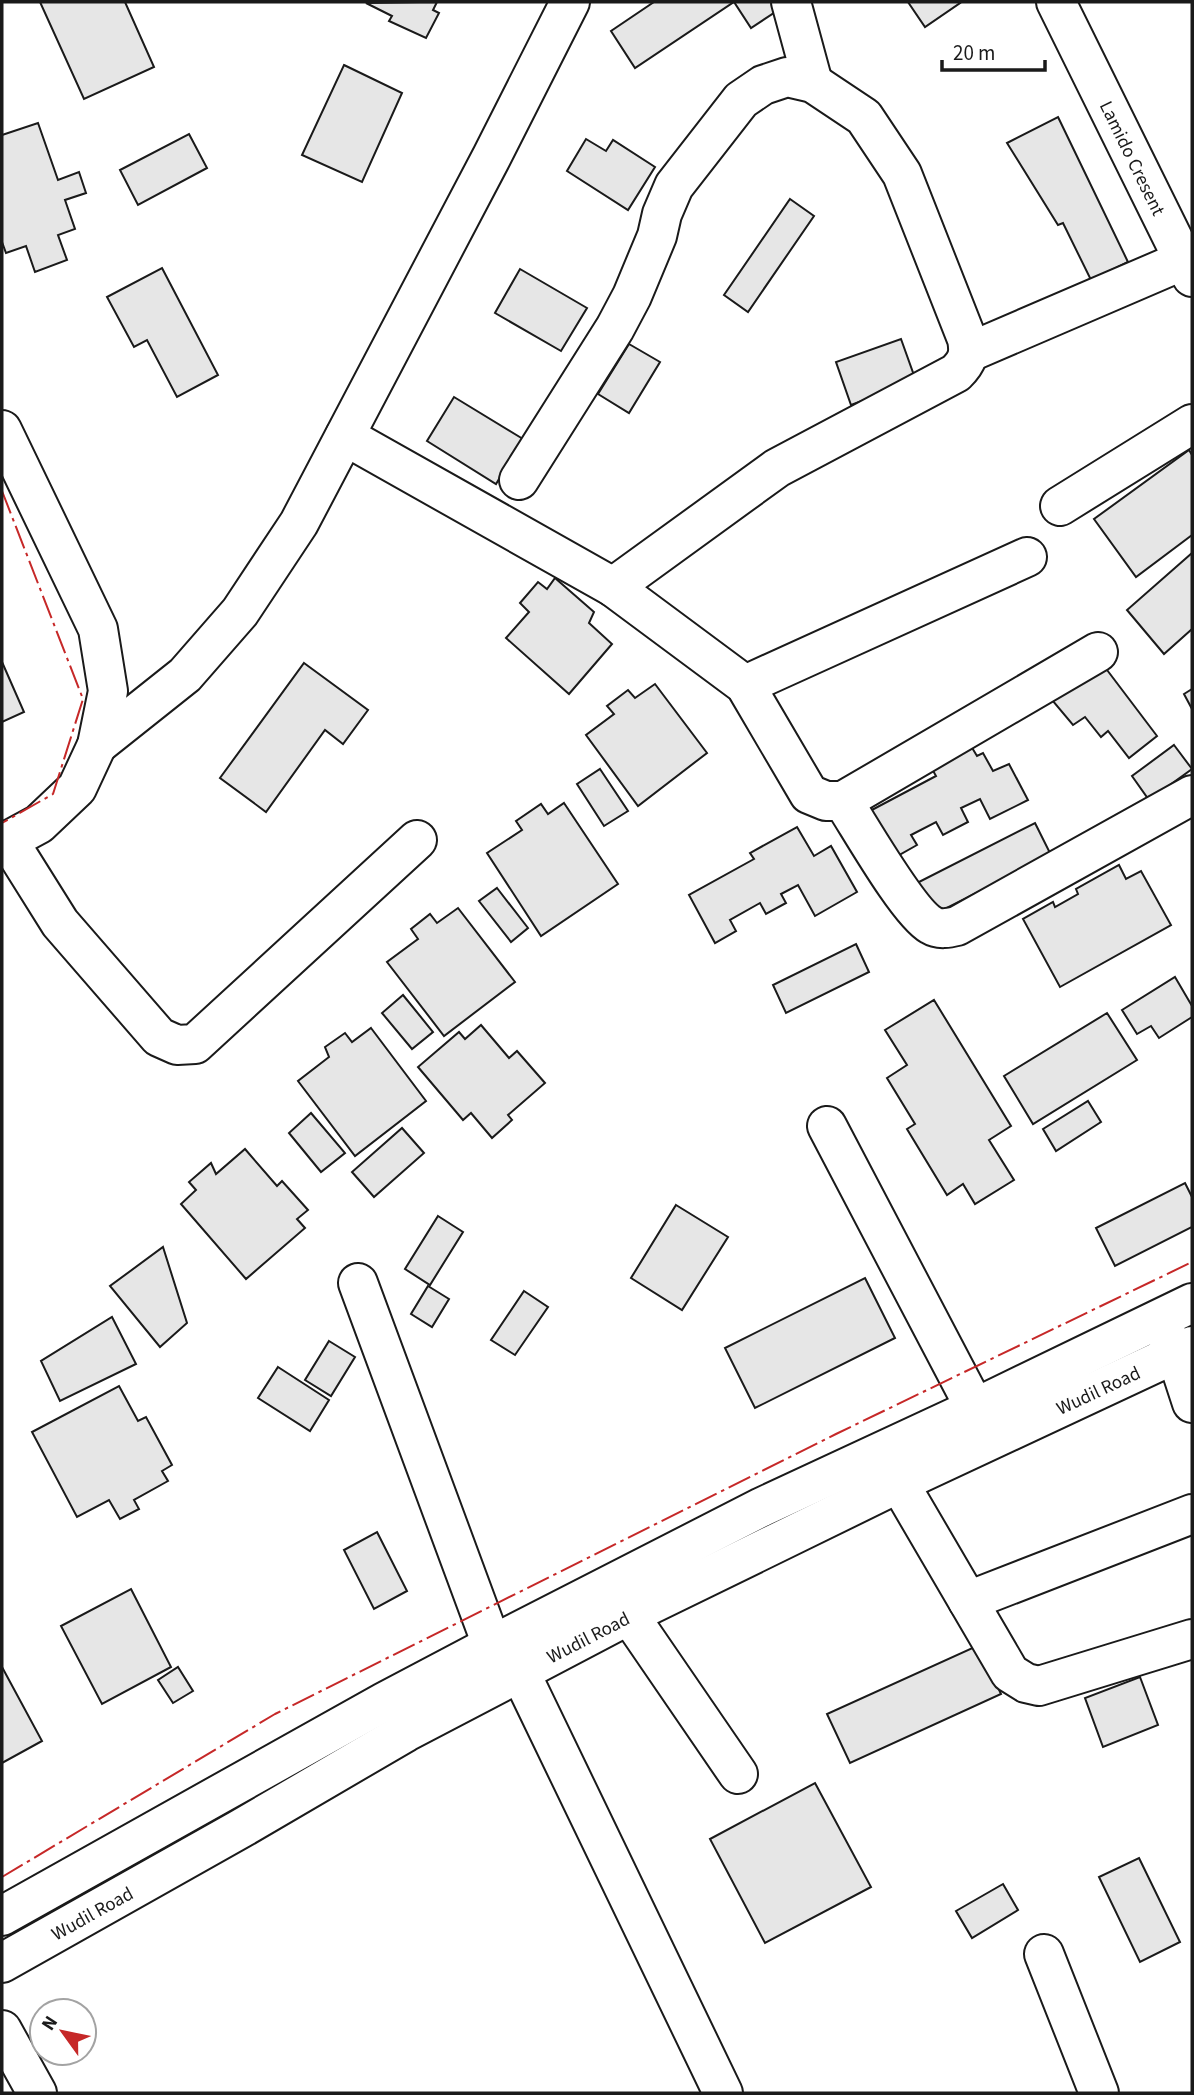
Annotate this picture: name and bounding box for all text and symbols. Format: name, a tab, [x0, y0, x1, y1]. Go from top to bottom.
scale bar	[942, 28, 1045, 72]
text: 20 m	[953, 38, 995, 68]
street label: Lamido Cresent	[1092, 97, 1171, 221]
street label: Wudil Road	[1052, 1360, 1145, 1423]
street label: Wudil Road	[542, 1606, 635, 1671]
street label: Wudil Road	[47, 1881, 139, 1948]
north arrow	[28, 1997, 98, 2067]
text: N	[35, 2011, 65, 2036]

